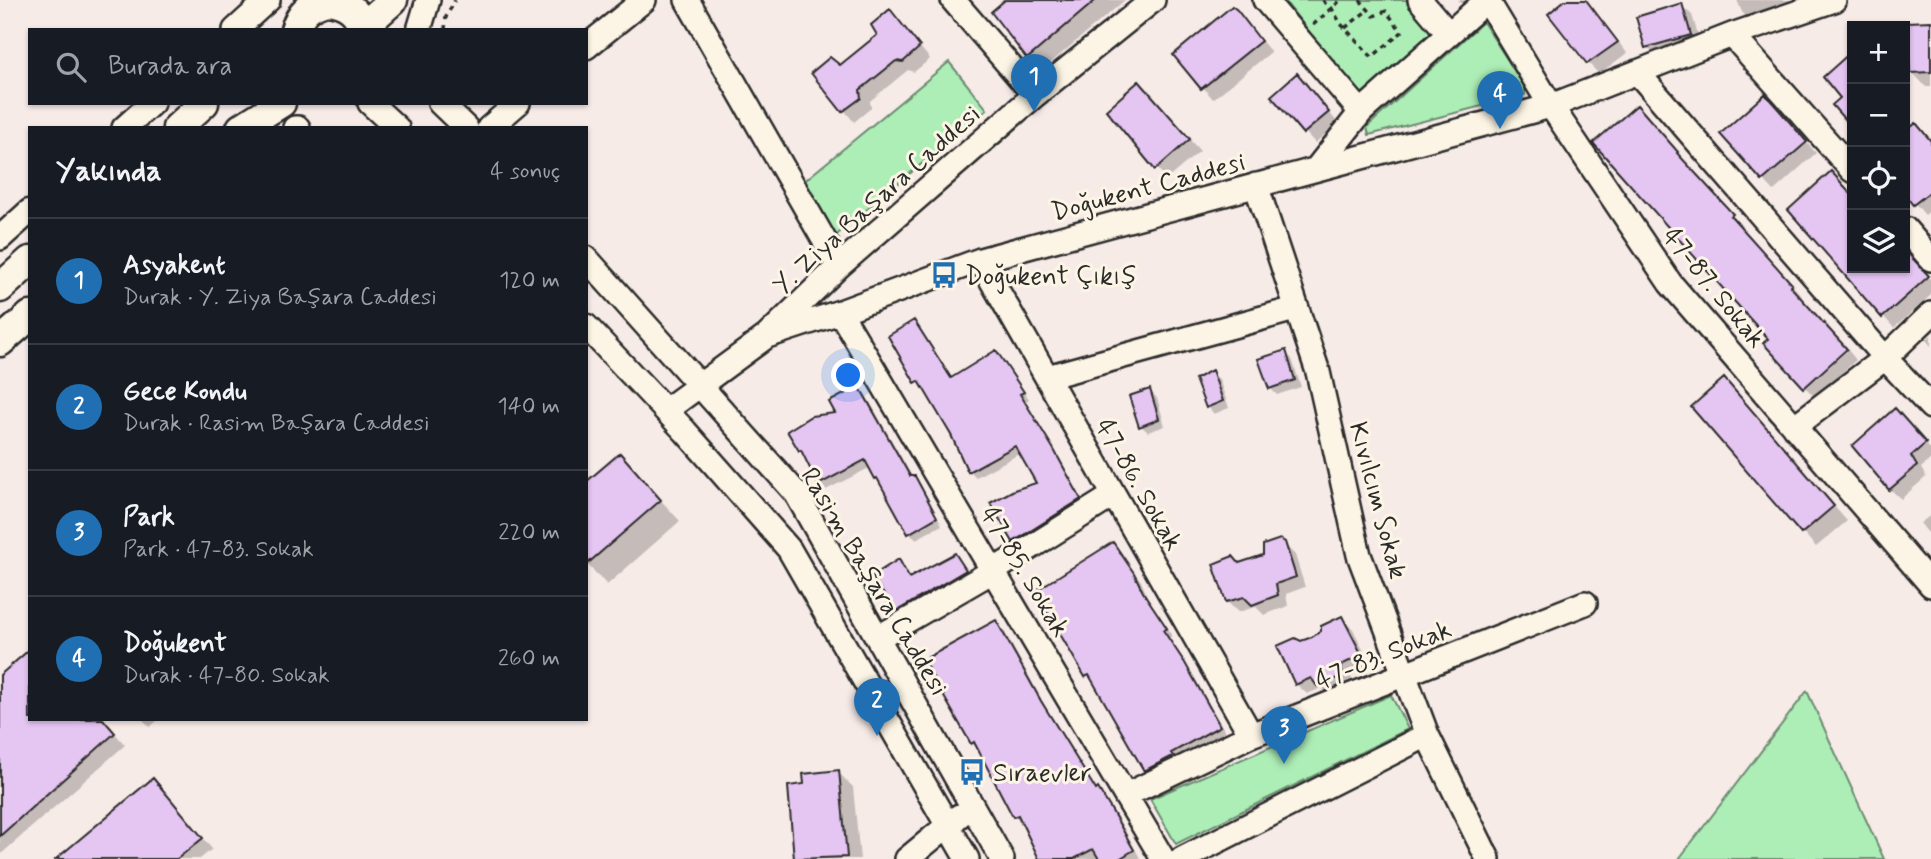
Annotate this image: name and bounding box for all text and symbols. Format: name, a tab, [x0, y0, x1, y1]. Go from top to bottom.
map controls	[1847, 21, 1910, 273]
button: +	[1847, 21, 1910, 84]
search box	[28, 28, 588, 105]
icon: search	[52, 48, 90, 86]
text: Burada ara	[108, 50, 232, 84]
pin: 1	[1011, 54, 1057, 112]
pin: 4	[1477, 71, 1523, 129]
button: −	[1847, 84, 1910, 147]
street label: Y. Ziya Başara Caddesi	[766, 98, 988, 303]
street label: Doğukent Caddesi	[1048, 146, 1249, 230]
button: locate	[1847, 147, 1910, 210]
text: Yakında	[56, 152, 162, 191]
text: 4 sonuç	[490, 157, 560, 187]
button: layers	[1847, 210, 1910, 273]
street label: 47-87. Sokak	[1654, 221, 1773, 356]
text: Asyakent	[123, 249, 225, 283]
bus stop icon: Doğukent Çıkış	[929, 260, 959, 290]
place label: Doğukent Çıkış	[965, 260, 1137, 294]
text: 1	[74, 266, 84, 296]
text: 120 m	[499, 266, 560, 296]
text: Durak · Y. Ziya Başara Caddesi	[123, 283, 437, 313]
your location	[831, 358, 865, 392]
text: Gece Kondu	[123, 375, 247, 409]
text: 2	[73, 392, 85, 422]
text: 140 m	[497, 392, 560, 422]
text: Durak · Rasim Başara Caddesi	[123, 409, 429, 439]
street label: 47-86. Sokak	[1087, 413, 1190, 557]
street label: Kıvılcım Sokak	[1340, 418, 1414, 583]
street label: Rasim Başara Caddesi	[792, 462, 955, 702]
street label: 47-85. Sokak	[972, 500, 1077, 644]
text: Park	[123, 501, 175, 535]
text: 3	[74, 518, 84, 548]
text: 220 m	[498, 518, 560, 548]
text: Park · 47-83. Sokak	[123, 535, 314, 565]
street label: 47-83. Sokak	[1311, 613, 1457, 699]
text: Doğukent	[123, 627, 227, 661]
text: 4	[72, 644, 86, 674]
text: 260 m	[498, 644, 560, 674]
text: Durak · 47-80. Sokak	[123, 661, 330, 691]
pin: 2	[854, 678, 900, 736]
pin: 3	[1261, 706, 1307, 764]
bus stop icon: Sıraevler	[957, 757, 987, 787]
place label: Sıraevler	[993, 757, 1092, 791]

